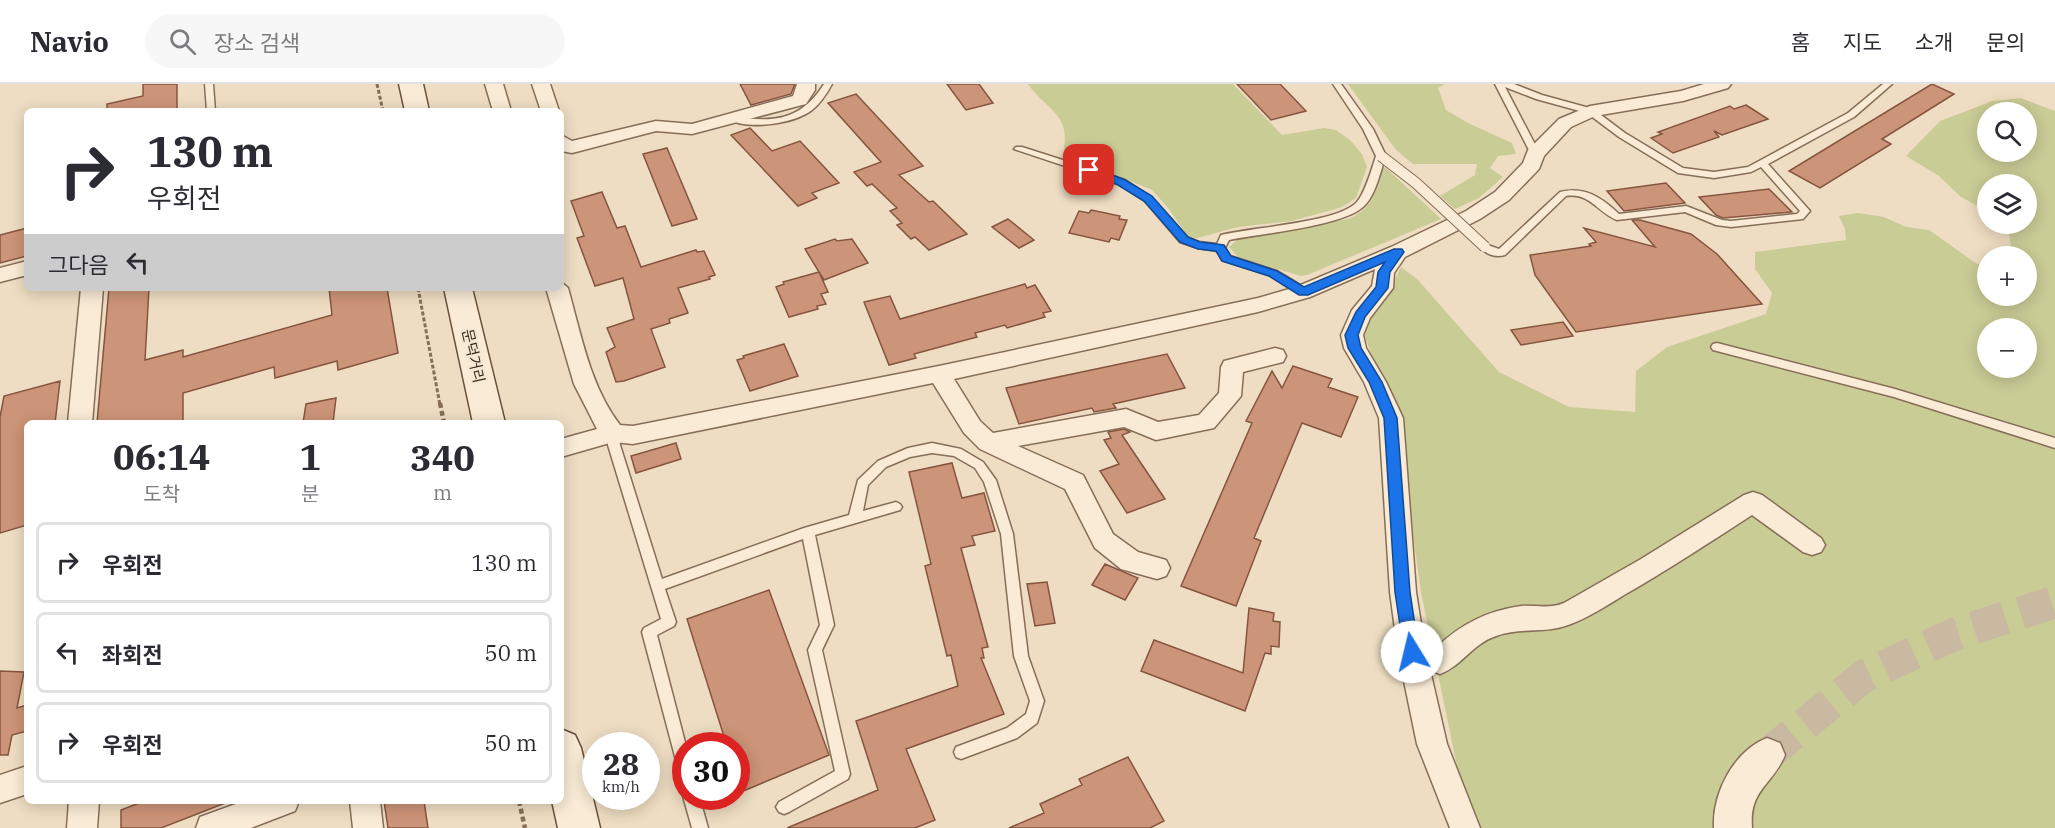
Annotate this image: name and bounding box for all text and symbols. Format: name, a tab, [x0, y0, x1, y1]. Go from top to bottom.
search box	[145, 14, 565, 68]
text: Navio	[30, 23, 109, 60]
icon: search	[166, 25, 199, 58]
text: 장소 검색	[214, 28, 300, 57]
text: 홈	[1791, 28, 1810, 56]
text: 지도	[1843, 28, 1882, 56]
text: 소개	[1915, 28, 1953, 56]
text: 문의	[1986, 28, 2025, 56]
map controls	[1977, 102, 2037, 378]
button: search	[1977, 102, 2037, 162]
text: 130 m	[147, 124, 273, 179]
icon: right	[48, 132, 126, 210]
pin	[1063, 144, 1114, 195]
icon: arrive	[1072, 153, 1105, 186]
button: layers	[1977, 174, 2037, 234]
text: 우회전	[147, 180, 222, 215]
icon: left	[121, 246, 154, 279]
button: +	[1977, 246, 2037, 306]
text: 그다음	[48, 250, 109, 279]
button: −	[1977, 318, 2037, 378]
street label: 문덕거리	[458, 327, 489, 385]
text: 06:14	[113, 433, 210, 480]
text: 1	[299, 433, 321, 480]
text: 340	[410, 434, 475, 481]
text: m	[433, 479, 452, 506]
text: 도착	[143, 480, 180, 507]
text: 분	[301, 480, 319, 507]
icon: right	[51, 546, 84, 579]
text: 130 m	[471, 548, 537, 577]
text: 우회전	[102, 550, 163, 579]
position arrow	[1380, 620, 1444, 684]
icon: left	[51, 636, 84, 669]
text: 50 m	[485, 638, 537, 667]
text: 좌회전	[102, 640, 163, 669]
icon: right	[51, 726, 84, 759]
text: 50 m	[485, 728, 537, 757]
text: 우회전	[102, 730, 163, 759]
speed limit sign: 30	[672, 732, 750, 810]
text: 28	[603, 744, 639, 783]
text: km/h	[602, 777, 640, 796]

